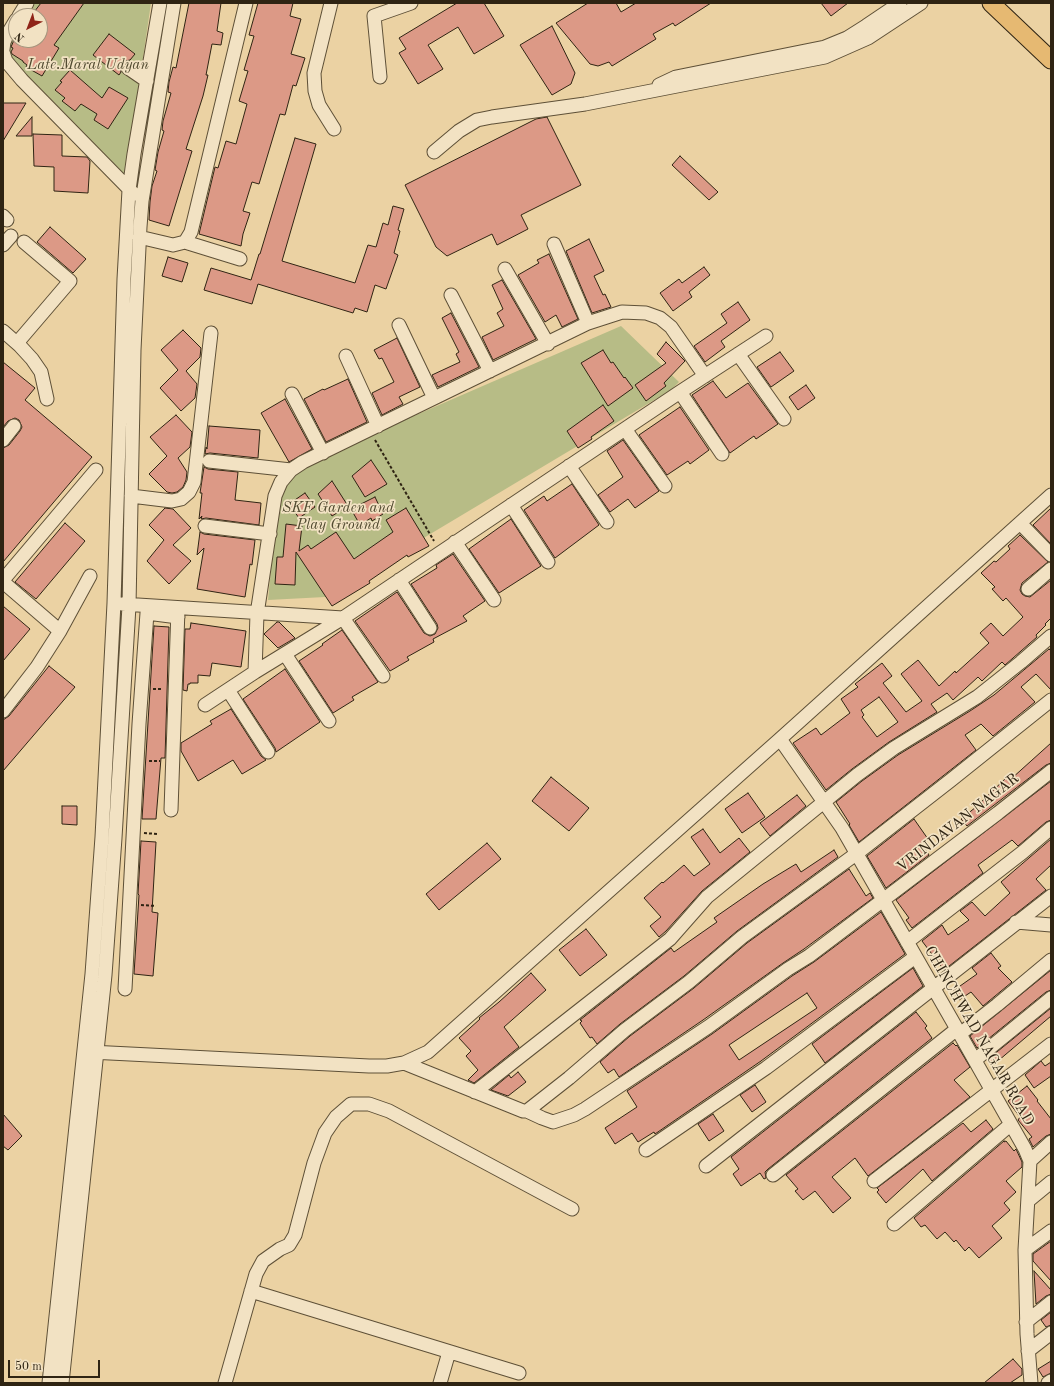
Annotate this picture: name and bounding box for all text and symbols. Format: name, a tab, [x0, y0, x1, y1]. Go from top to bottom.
north arrow	[8, 8, 48, 48]
text: N	[14, 30, 27, 43]
park label: Late.Maral Udyan	[27, 56, 149, 74]
park label: SKF Garden and Play Ground	[282, 499, 394, 534]
street label: VRINDAVAN NAGAR	[893, 770, 1023, 876]
street label: CHINCHWAD NAGAR ROAD	[920, 943, 1038, 1129]
scale bar	[10, 1352, 102, 1378]
text: 50 m	[15, 1361, 42, 1373]

